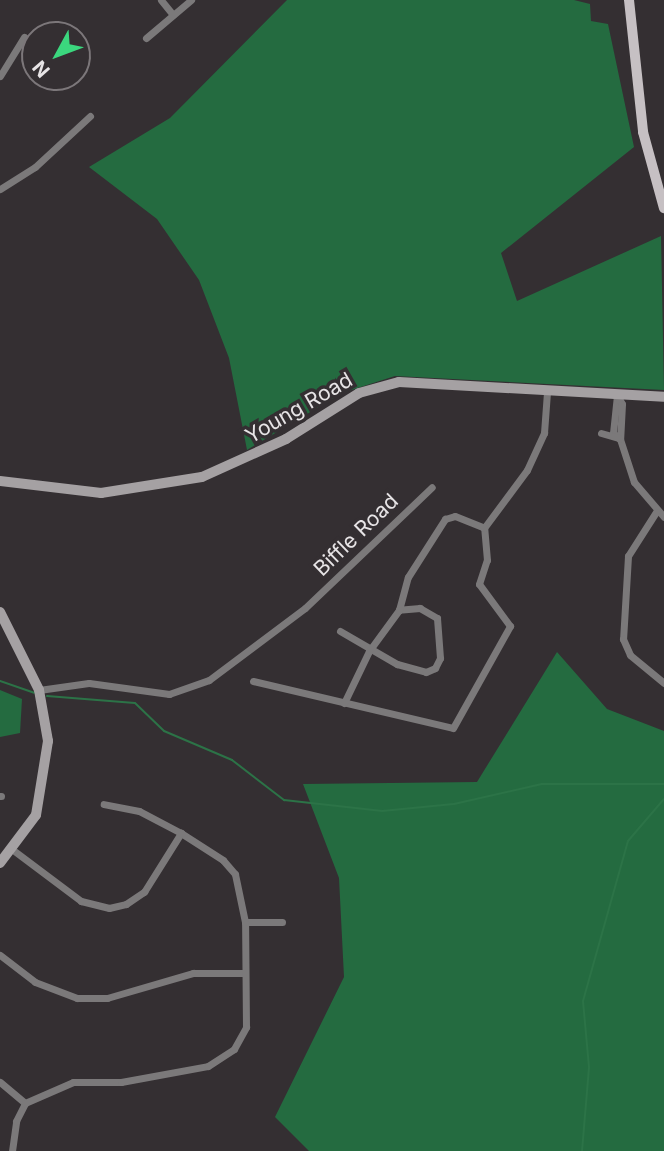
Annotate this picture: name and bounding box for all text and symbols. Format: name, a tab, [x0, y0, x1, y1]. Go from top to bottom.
north arrow	[21, 21, 91, 91]
text: N	[28, 56, 55, 82]
street label: Young Road	[241, 367, 357, 449]
street label: Biffle Road	[309, 489, 403, 581]

